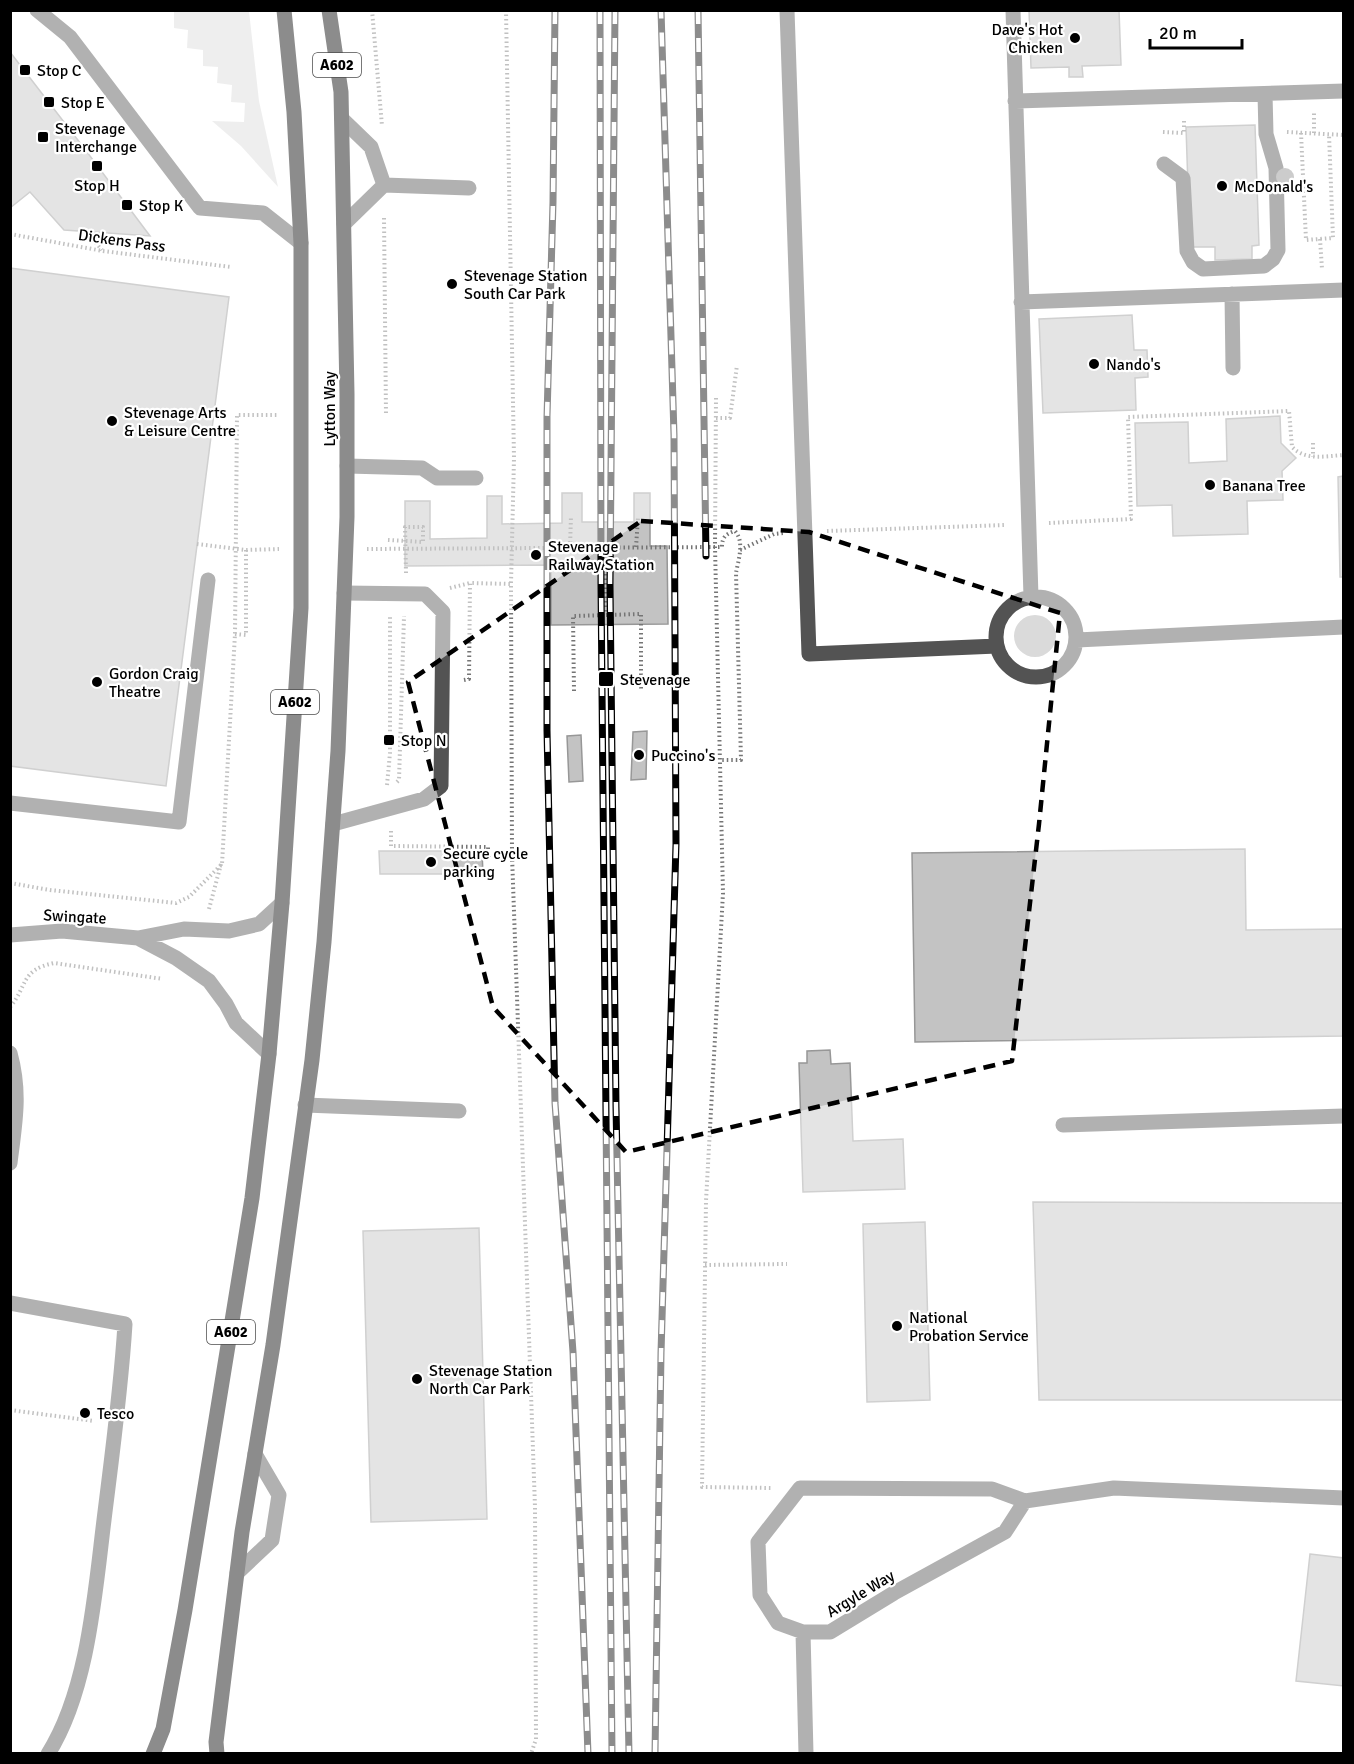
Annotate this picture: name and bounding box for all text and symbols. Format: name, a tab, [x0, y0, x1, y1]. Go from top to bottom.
scale bar	[1150, 12, 1242, 50]
place label: Dave's Hot Chicken	[991, 20, 1063, 58]
text: 20 m	[1159, 22, 1197, 44]
marker: Dave's Hot Chicken	[1068, 31, 1082, 45]
road number: A602	[313, 53, 361, 77]
place label: Stop C	[37, 61, 82, 81]
marker: Stop C	[18, 63, 32, 77]
place label: Stop E	[61, 93, 105, 113]
marker: Stop E	[42, 95, 56, 109]
place label: Stevenage Interchange	[55, 119, 137, 157]
marker: Stevenage Interchange	[36, 130, 50, 144]
marker: Stop H	[90, 159, 104, 173]
place label: Stop H	[74, 176, 120, 196]
place label: McDonald's	[1234, 177, 1313, 197]
marker: McDonald's	[1215, 179, 1229, 193]
place label: Stop K	[139, 196, 184, 216]
marker: Stop K	[120, 198, 134, 212]
street label: Dickens Pass	[77, 225, 167, 257]
place label: Stevenage Station South Car Park	[464, 266, 588, 304]
marker: Stevenage Station South Car Park	[445, 277, 459, 291]
place label: Nando's	[1106, 355, 1161, 375]
marker: Nando's	[1087, 357, 1101, 371]
street label: Lytton Way	[320, 371, 340, 447]
place label: Stevenage Arts & Leisure Centre	[124, 403, 236, 441]
marker: Stevenage Arts & Leisure Centre	[105, 414, 119, 428]
place label: Banana Tree	[1222, 476, 1306, 496]
marker: Banana Tree	[1203, 478, 1217, 492]
place label: Stevenage Railway Station	[548, 537, 654, 575]
marker: Stevenage Railway Station	[529, 548, 543, 562]
place label: Gordon Craig Theatre	[109, 664, 199, 702]
marker: Stevenage	[597, 670, 615, 688]
place label: Stevenage	[620, 670, 690, 690]
marker: Gordon Craig Theatre	[90, 675, 104, 689]
road number: A602	[271, 690, 319, 714]
place label: Stop N	[401, 731, 447, 751]
marker: Stop N	[382, 733, 396, 747]
place label: Puccino's	[651, 746, 715, 766]
marker: Puccino's	[632, 748, 646, 762]
place label: Secure cycle parking	[443, 844, 528, 882]
marker: Secure cycle parking	[424, 855, 438, 869]
street label: Swingate	[43, 905, 107, 929]
place label: National Probation Service	[909, 1308, 1029, 1346]
marker: National Probation Service	[890, 1319, 904, 1333]
road number: A602	[207, 1320, 255, 1344]
place label: Stevenage Station North Car Park	[429, 1361, 553, 1399]
marker: Stevenage Station North Car Park	[410, 1372, 424, 1386]
place label: Tesco	[97, 1404, 134, 1424]
marker: Tesco	[78, 1406, 92, 1420]
street label: Argyle Way	[823, 1565, 899, 1622]

